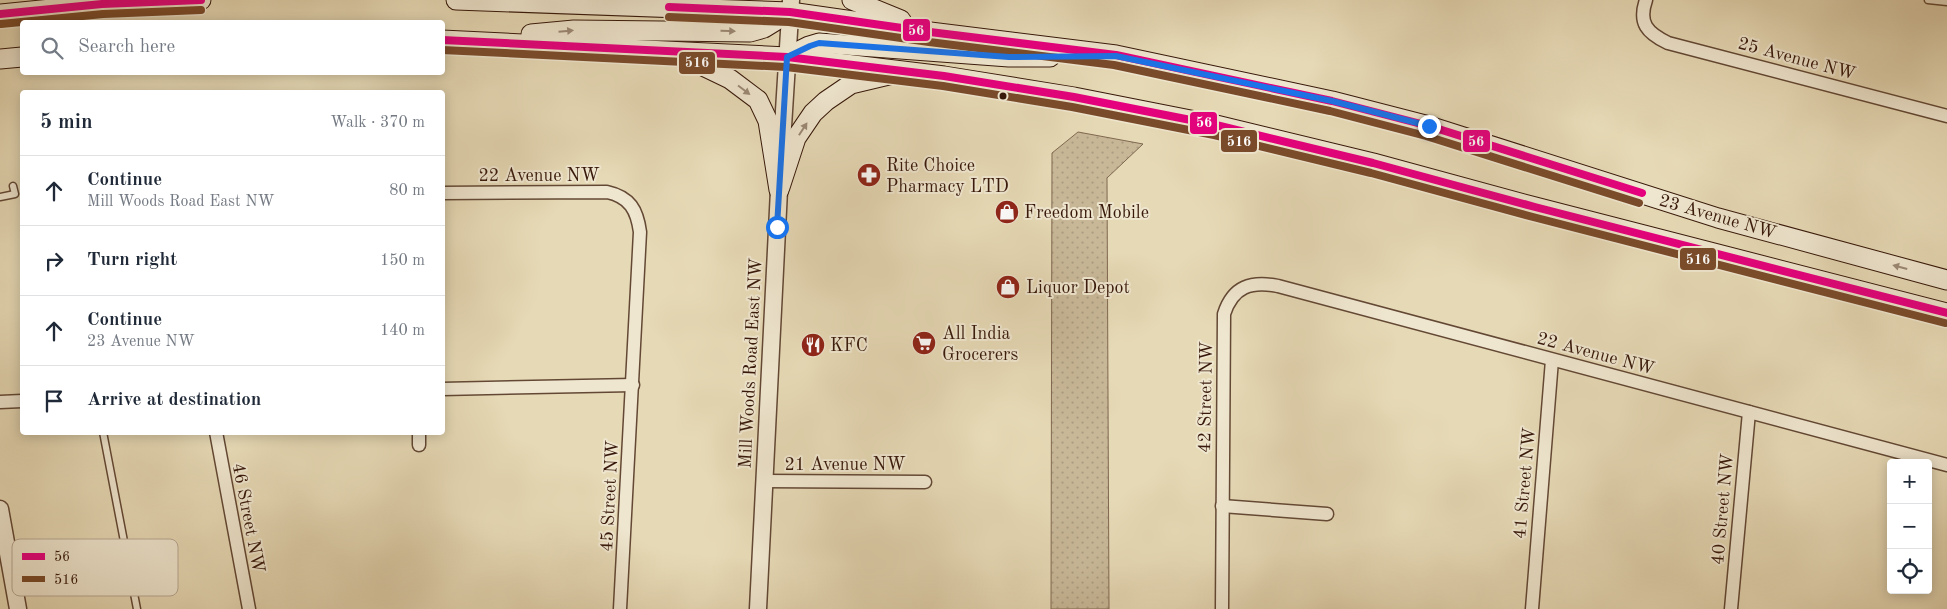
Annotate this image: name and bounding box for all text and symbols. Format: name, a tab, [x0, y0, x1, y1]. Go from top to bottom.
line badge: 56	[902, 18, 931, 42]
search box	[20, 20, 445, 75]
text: 56	[908, 24, 924, 38]
one-way arrow	[558, 27, 574, 35]
one-way arrow	[720, 27, 736, 35]
icon: search	[38, 34, 66, 62]
street label: 25 Avenue NW	[1736, 35, 1858, 83]
text: Search here	[78, 38, 175, 57]
line badge: 516	[678, 51, 716, 75]
text: 516	[685, 56, 709, 70]
one-way arrow	[737, 84, 750, 95]
unlabelled marker	[998, 91, 1008, 101]
line badge: 56	[1189, 111, 1218, 135]
text: 5 min	[40, 112, 93, 133]
text: Walk · 370 m	[330, 115, 425, 131]
route end	[1418, 115, 1441, 138]
text: 56	[1196, 116, 1212, 130]
one-way arrow	[798, 122, 808, 136]
line badge: 516	[1220, 129, 1258, 153]
line badge: 56	[1462, 129, 1491, 153]
text: 516	[1227, 135, 1251, 149]
text: 56	[1468, 135, 1484, 149]
place label: Rite Choice Pharmacy LTD	[886, 157, 1009, 196]
pharmacy icon: Rite Choice Pharmacy LTD	[856, 162, 882, 188]
street label: 22 Avenue NW	[478, 167, 600, 185]
text: Continue	[87, 171, 162, 190]
icon: ahead	[40, 177, 68, 205]
text: 80 m	[389, 183, 425, 199]
street label: 23 Avenue NW	[1657, 192, 1778, 242]
text: Mill Woods Road East NW	[87, 194, 275, 210]
shop icon: Freedom Mobile	[994, 199, 1020, 225]
place label: Freedom Mobile	[1024, 204, 1149, 222]
route start	[766, 216, 789, 239]
icon: right	[40, 247, 68, 275]
line badge: 516	[1679, 247, 1717, 271]
text: Turn right	[87, 251, 177, 270]
text: 150 m	[380, 253, 425, 269]
text: 516	[1686, 253, 1710, 267]
street label: Mill Woods Road East NW	[736, 257, 766, 469]
one-way arrow	[1892, 263, 1907, 271]
shop icon: Liquor Depot	[995, 274, 1021, 300]
place label: Liquor Depot	[1026, 279, 1130, 297]
text: Continue	[87, 311, 162, 330]
icon: ahead	[40, 317, 68, 345]
text: 140 m	[380, 323, 425, 339]
place label: All India Grocerers	[942, 325, 1018, 364]
supermarket icon: All India Grocerers	[911, 330, 937, 356]
street label: 22 Avenue NW	[1535, 330, 1657, 378]
restaurant icon: KFC	[800, 332, 826, 358]
text: 23 Avenue NW	[87, 334, 195, 350]
place label: KFC	[830, 337, 868, 355]
street label: 42 Street NW	[1196, 341, 1216, 453]
icon: arrive	[40, 387, 68, 415]
text: Arrive at destination	[87, 391, 261, 410]
street label: 41 Street NW	[1511, 427, 1539, 540]
street label: 45 Street NW	[598, 440, 622, 552]
street label: 40 Street NW	[1709, 453, 1737, 566]
street label: 21 Avenue NW	[784, 456, 906, 474]
map controls	[1887, 459, 1932, 594]
button: +	[1887, 459, 1932, 504]
street label: 46 Street NW	[229, 462, 268, 575]
button: −	[1887, 504, 1932, 549]
legend	[12, 539, 178, 596]
button: locate	[1887, 549, 1932, 594]
text: 56	[54, 550, 70, 564]
text: 516	[54, 573, 78, 587]

